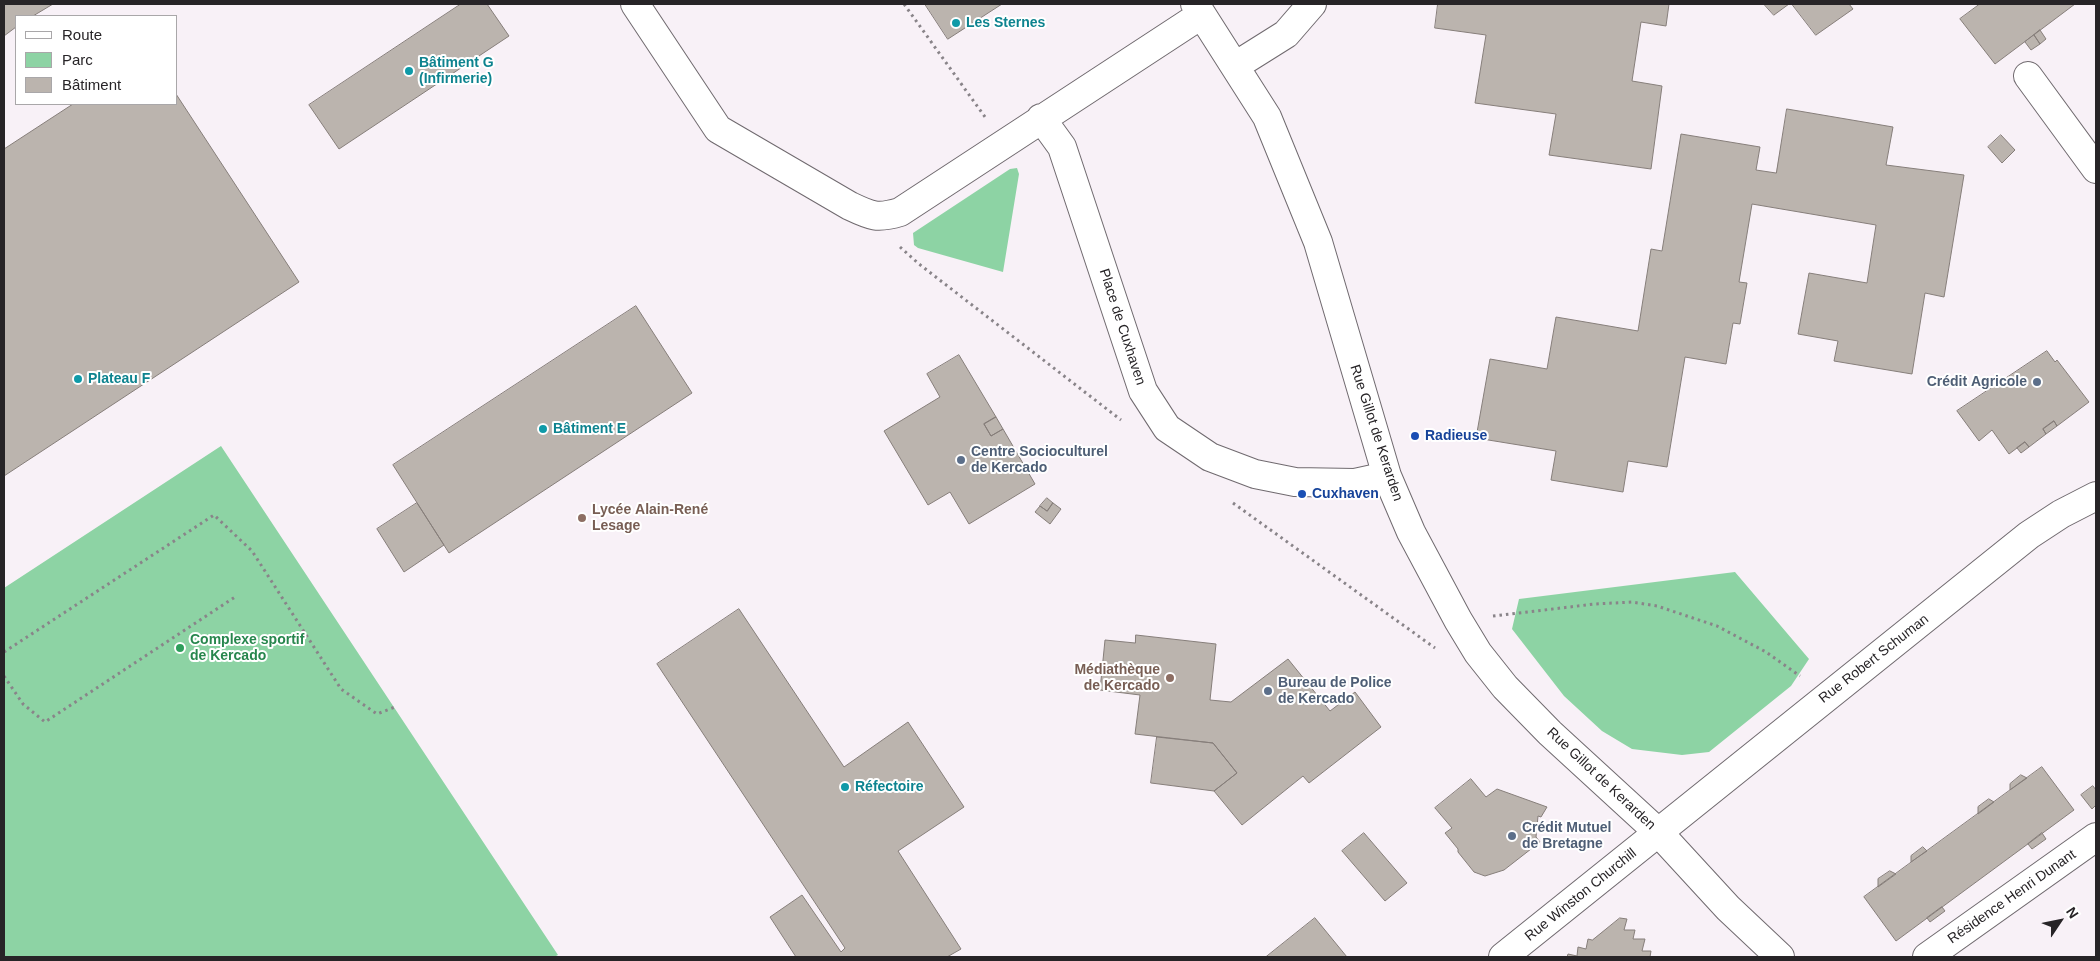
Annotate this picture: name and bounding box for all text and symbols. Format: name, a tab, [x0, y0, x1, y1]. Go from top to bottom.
legend	[15, 15, 178, 105]
place label: Les Sternes	[966, 15, 1045, 31]
marker: Les Sternes	[950, 17, 962, 29]
text: Route	[62, 26, 102, 43]
text: Parc	[62, 51, 93, 68]
place label: Bâtiment G (Infirmerie)	[419, 55, 494, 88]
marker: Bâtiment G (Infirmerie)	[403, 65, 415, 77]
text: Bâtiment	[62, 76, 121, 93]
street label: Place de Cuxhaven	[1095, 267, 1149, 387]
street label: Rue Gillot de Kerarden	[1346, 363, 1406, 503]
place label: Plateau F	[88, 371, 150, 387]
marker: Plateau F	[72, 373, 84, 385]
place label: Crédit Agricole	[1927, 374, 2027, 390]
marker: Crédit Agricole	[2031, 376, 2043, 388]
place label: Bâtiment E	[553, 421, 626, 437]
marker: Bâtiment E	[537, 423, 549, 435]
place label: Radieuse	[1425, 428, 1487, 444]
marker: Radieuse	[1409, 430, 1421, 442]
place label: Centre Socioculturel de Kercado	[971, 444, 1108, 477]
marker: Centre Socioculturel de Kercado	[955, 454, 967, 466]
place label: Cuxhaven	[1312, 486, 1379, 502]
marker: Cuxhaven	[1296, 488, 1308, 500]
place label: Lycée Alain-René Lesage	[592, 502, 708, 534]
marker: Lycée Alain-René Lesage	[576, 512, 588, 524]
street label: Rue Robert Schuman	[1816, 611, 1932, 707]
place label: Complexe sportif de Kercado	[190, 632, 304, 664]
marker: Complexe sportif de Kercado	[174, 642, 186, 654]
place label: Médiathèque de Kercado	[1074, 662, 1160, 694]
marker: Médiathèque de Kercado	[1164, 672, 1176, 684]
place label: Bureau de Police de Kercado	[1278, 675, 1392, 708]
marker: Bureau de Police de Kercado	[1262, 685, 1274, 697]
street label: Rue Gillot de Kerarden	[1543, 724, 1659, 834]
place label: Réfectoire	[855, 779, 923, 795]
marker: Réfectoire	[839, 781, 851, 793]
place label: Crédit Mutuel de Bretagne	[1522, 820, 1611, 852]
marker: Crédit Mutuel de Bretagne	[1506, 830, 1518, 842]
street label: Rue Winston Churchill	[1522, 845, 1640, 945]
street label: Résidence Henri Dunant	[1945, 846, 2079, 948]
north arrow	[2035, 896, 2085, 946]
text: N	[2063, 904, 2082, 921]

